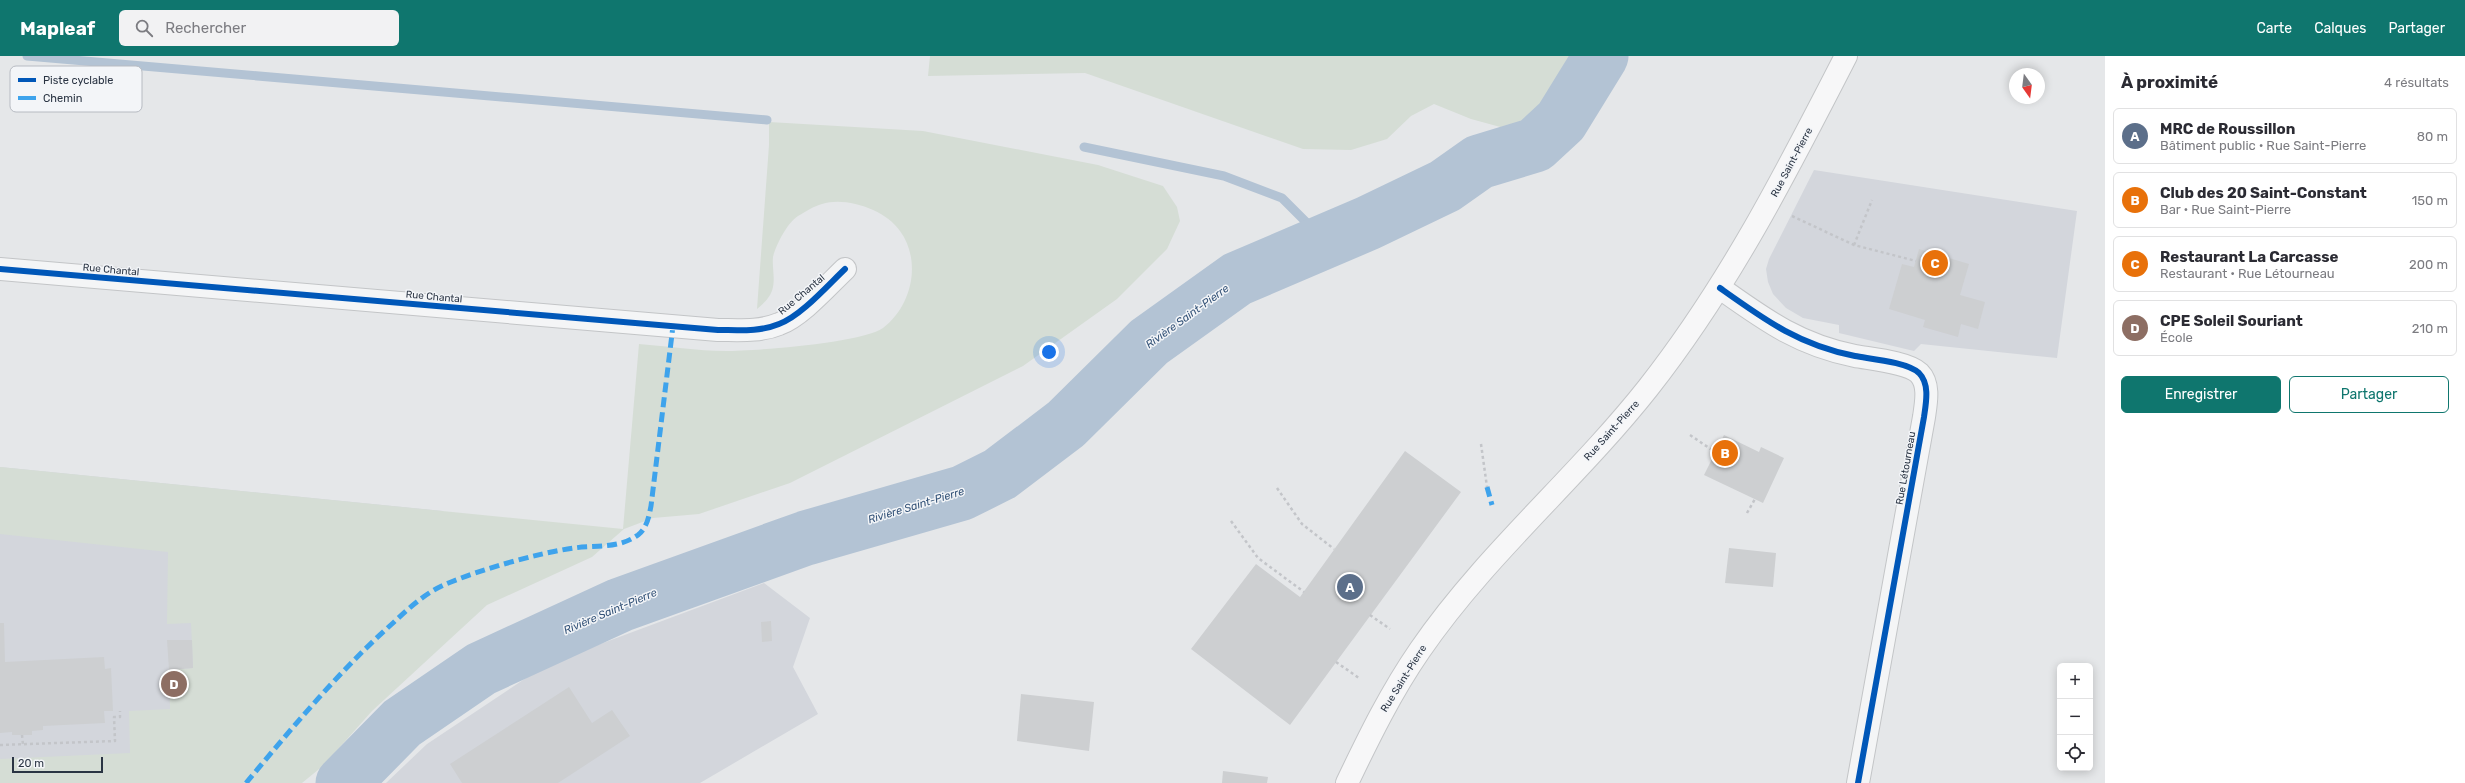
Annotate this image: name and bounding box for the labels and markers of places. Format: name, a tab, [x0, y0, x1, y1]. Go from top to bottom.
pin: C	[1922, 248, 1948, 278]
pin: B	[1712, 438, 1738, 468]
pin: A	[1337, 572, 1363, 602]
pin: D	[161, 669, 187, 699]

